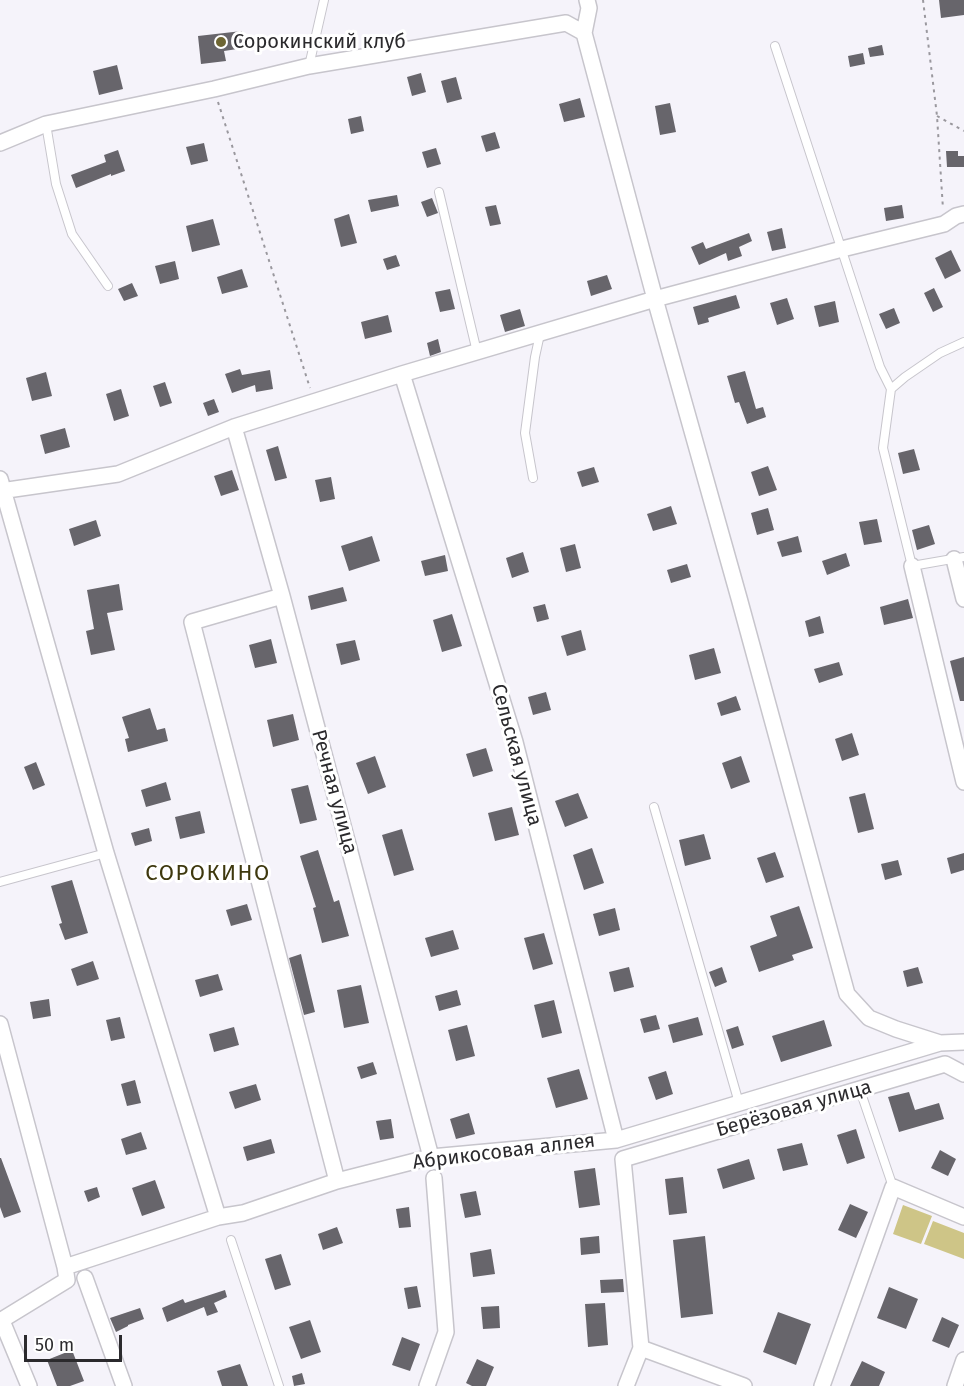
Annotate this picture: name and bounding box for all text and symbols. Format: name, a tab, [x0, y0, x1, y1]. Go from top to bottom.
place label: Сорокинский клуб	[233, 30, 406, 54]
marker: Сорокинский клуб	[214, 35, 228, 49]
street label: Сельская улица	[486, 681, 546, 829]
street label: Речная улица	[306, 727, 362, 857]
district label: СОРОКИНО	[145, 861, 271, 887]
street label: Берёзовая улица	[714, 1075, 874, 1143]
street label: Абрикосовая аллея	[411, 1129, 597, 1175]
scale bar	[27, 1323, 124, 1361]
text: 50 m	[35, 1334, 74, 1356]

